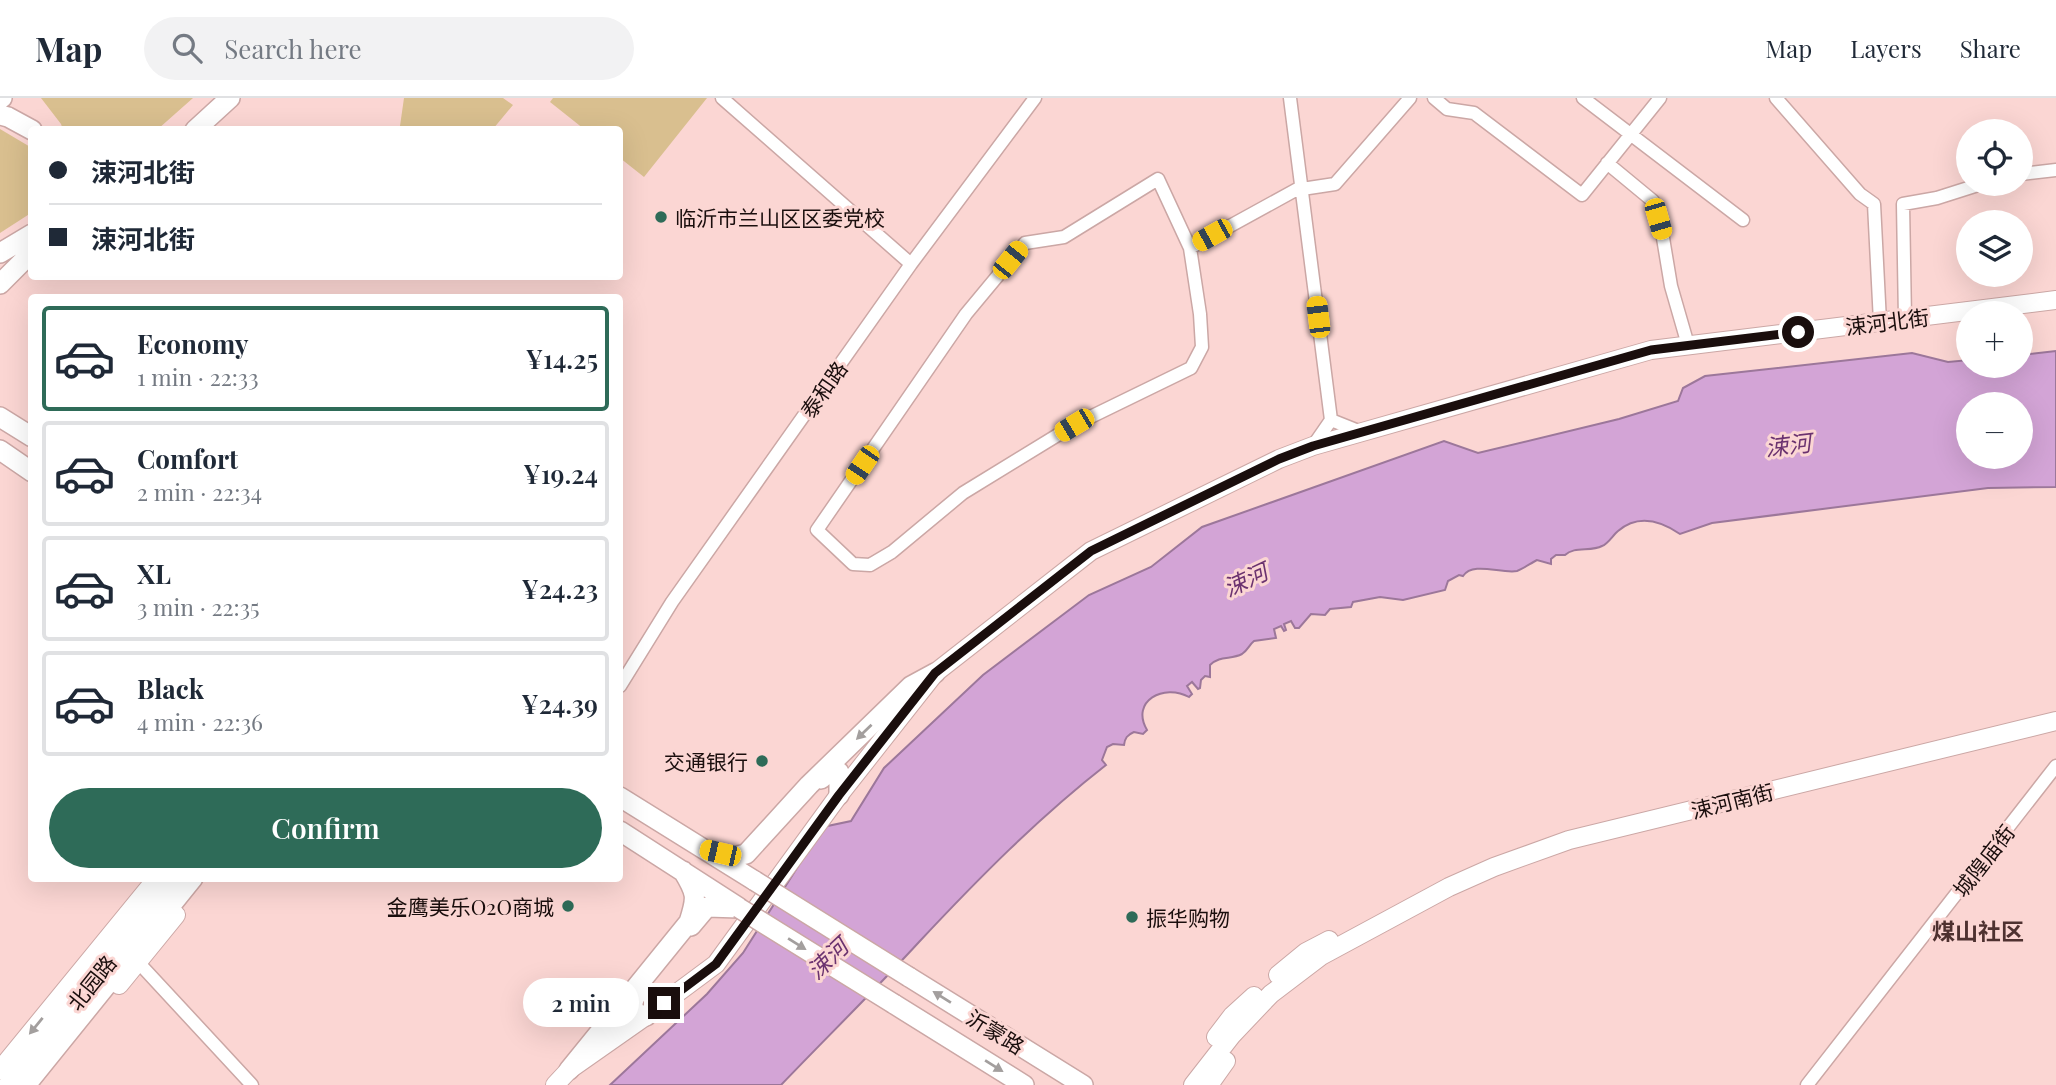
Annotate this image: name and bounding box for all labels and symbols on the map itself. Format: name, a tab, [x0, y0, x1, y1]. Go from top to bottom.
car	[1643, 196, 1674, 242]
place label: 临沂市兰山区区委党校	[675, 203, 885, 231]
marker: 临沂市兰山区区委党校	[653, 209, 669, 225]
car	[1189, 216, 1236, 254]
car	[989, 237, 1032, 283]
car	[1306, 295, 1331, 339]
street label: 涑河北街	[1844, 302, 1930, 340]
route start	[1782, 316, 1814, 348]
street label: 泰和路	[793, 355, 853, 423]
car	[1051, 405, 1098, 445]
water label: 涑河	[1763, 425, 1817, 462]
car	[842, 442, 883, 488]
water label: 涑河	[1218, 554, 1276, 603]
one-way arrow	[856, 723, 873, 740]
place label: 交通银行	[664, 747, 748, 775]
marker: 交通银行	[754, 753, 770, 769]
street label: 涑河南街	[1688, 776, 1776, 824]
street label: 城隍庙街	[1946, 818, 2020, 902]
car	[698, 838, 743, 868]
place label: 金鹰美乐O2O商城	[387, 892, 554, 920]
marker: 金鹰美乐O2O商城	[560, 898, 576, 914]
place label: 振华购物	[1146, 903, 1230, 931]
marker: 振华购物	[1124, 909, 1140, 925]
district label: 煤山社区	[1932, 915, 2024, 946]
water label: 涑河	[800, 928, 857, 985]
one-way arrow	[787, 937, 806, 950]
street label: 北园路	[60, 949, 122, 1015]
callout: 2 min	[524, 978, 640, 1028]
route end	[648, 987, 680, 1019]
one-way arrow	[932, 990, 951, 1003]
street label: 沂蒙路	[962, 1002, 1030, 1060]
one-way arrow	[29, 1018, 44, 1035]
one-way arrow	[984, 1060, 1003, 1073]

